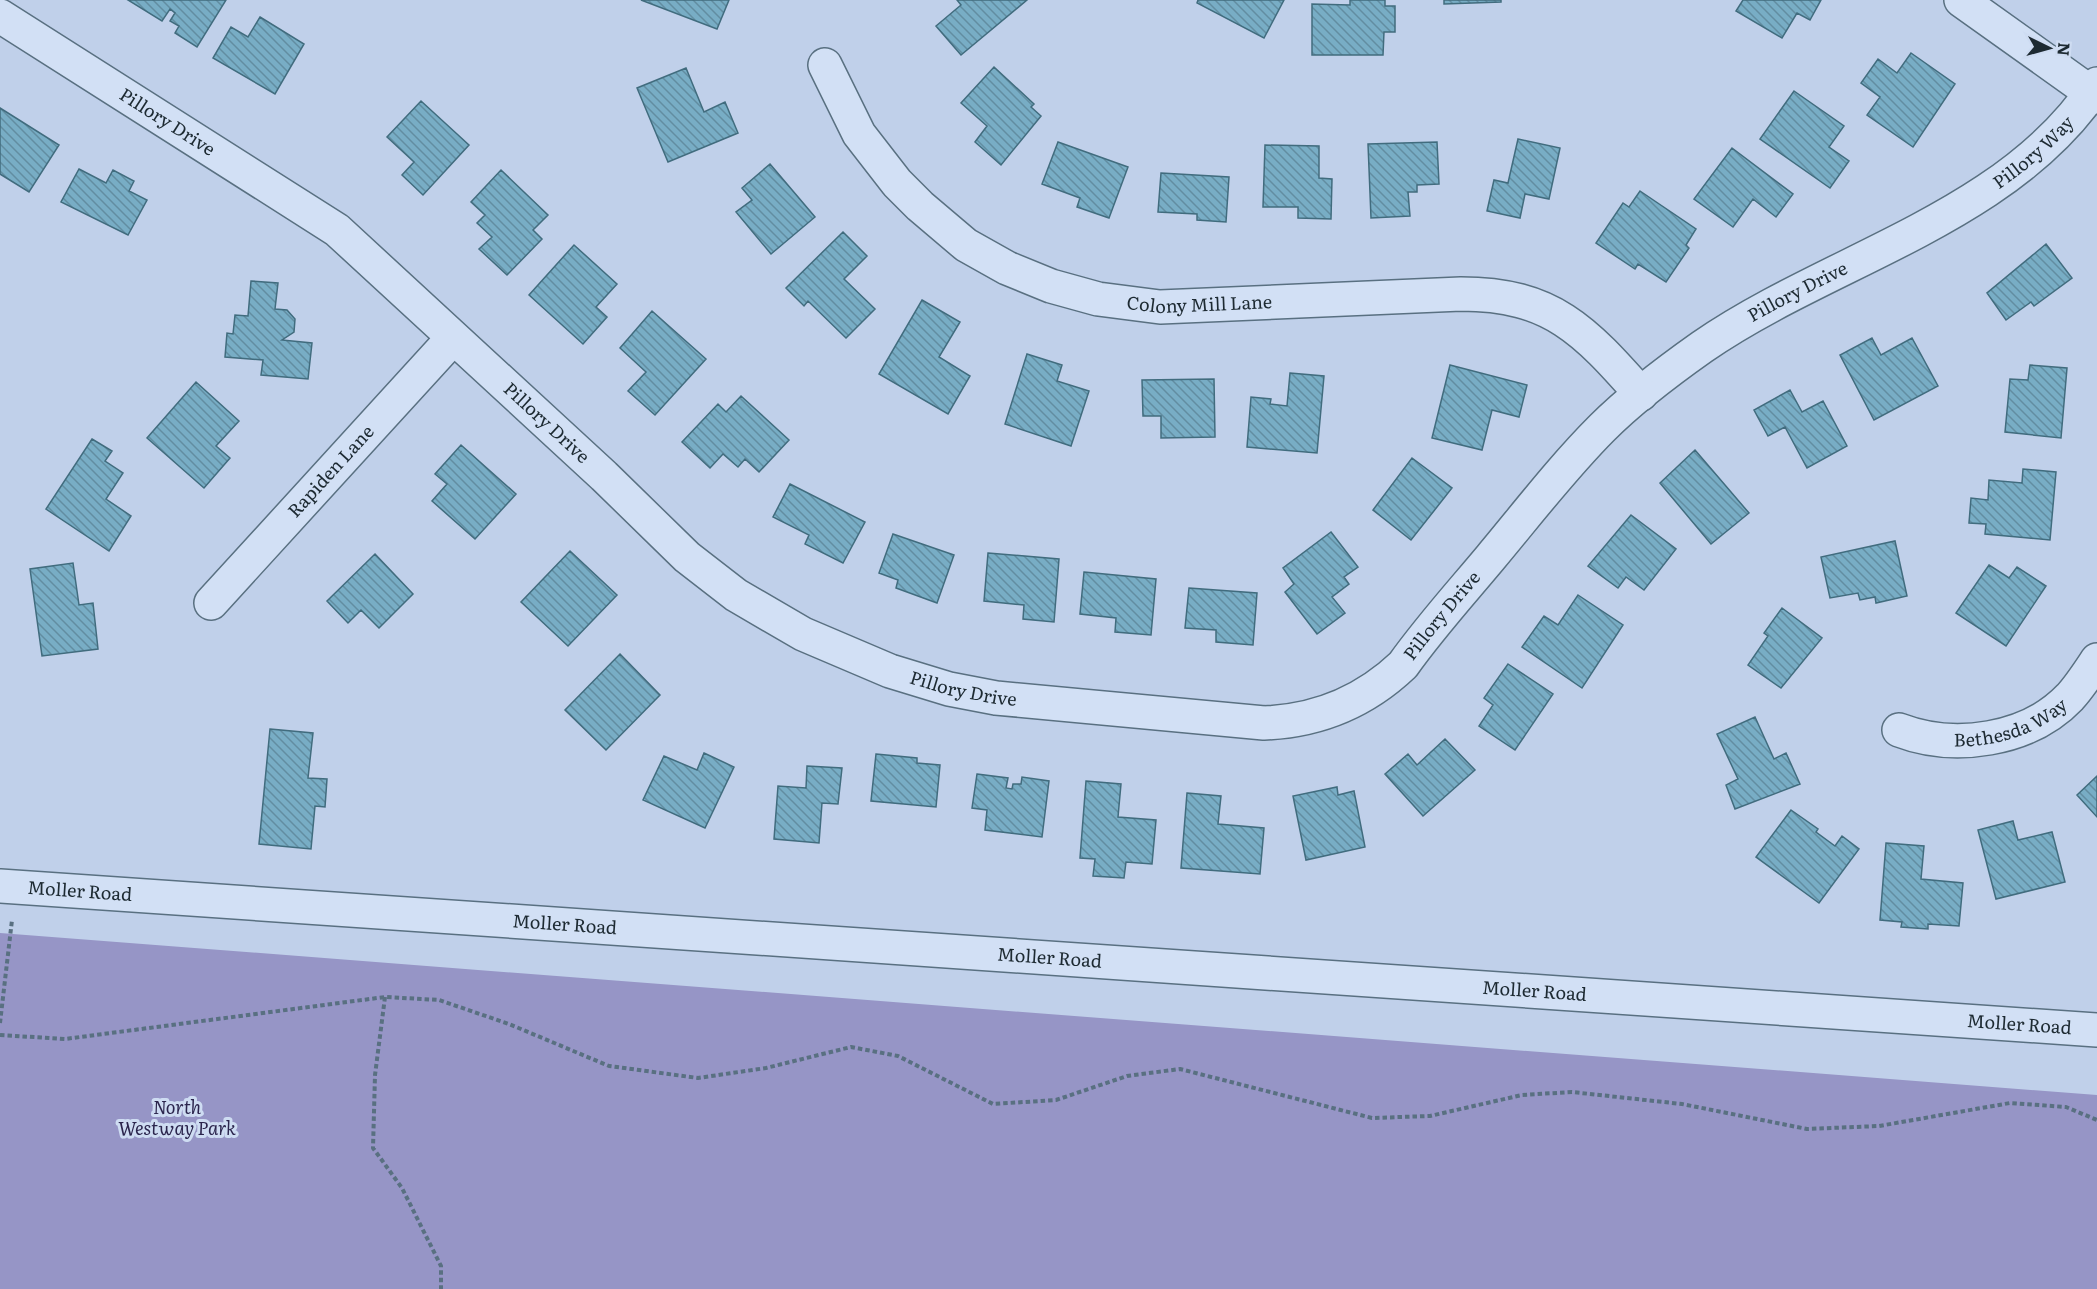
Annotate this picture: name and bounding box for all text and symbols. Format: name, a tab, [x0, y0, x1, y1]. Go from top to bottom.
north arrow	[2019, 18, 2079, 78]
text: N	[2052, 42, 2077, 57]
street label: Pillory Drive	[115, 80, 221, 161]
street label: Pillory Way	[1987, 109, 2080, 195]
street label: Pillory Drive	[1742, 254, 1851, 328]
street label: Colony Mill Lane	[1125, 287, 1273, 319]
street label: Pillory Drive	[498, 375, 597, 469]
street label: Rapiden Lane	[280, 418, 379, 523]
street label: Pillory Drive	[1396, 564, 1486, 665]
street label: Pillory Drive	[907, 663, 1018, 712]
street label: Bethesda Way	[1954, 691, 2073, 753]
street label: Moller Road	[27, 873, 133, 907]
street label: Moller Road	[512, 906, 618, 940]
street label: Moller Road	[996, 940, 1103, 974]
street label: Moller Road	[1481, 973, 1588, 1007]
street label: Moller Road	[1966, 1006, 2073, 1040]
park label: North Westway Park	[118, 1093, 236, 1141]

